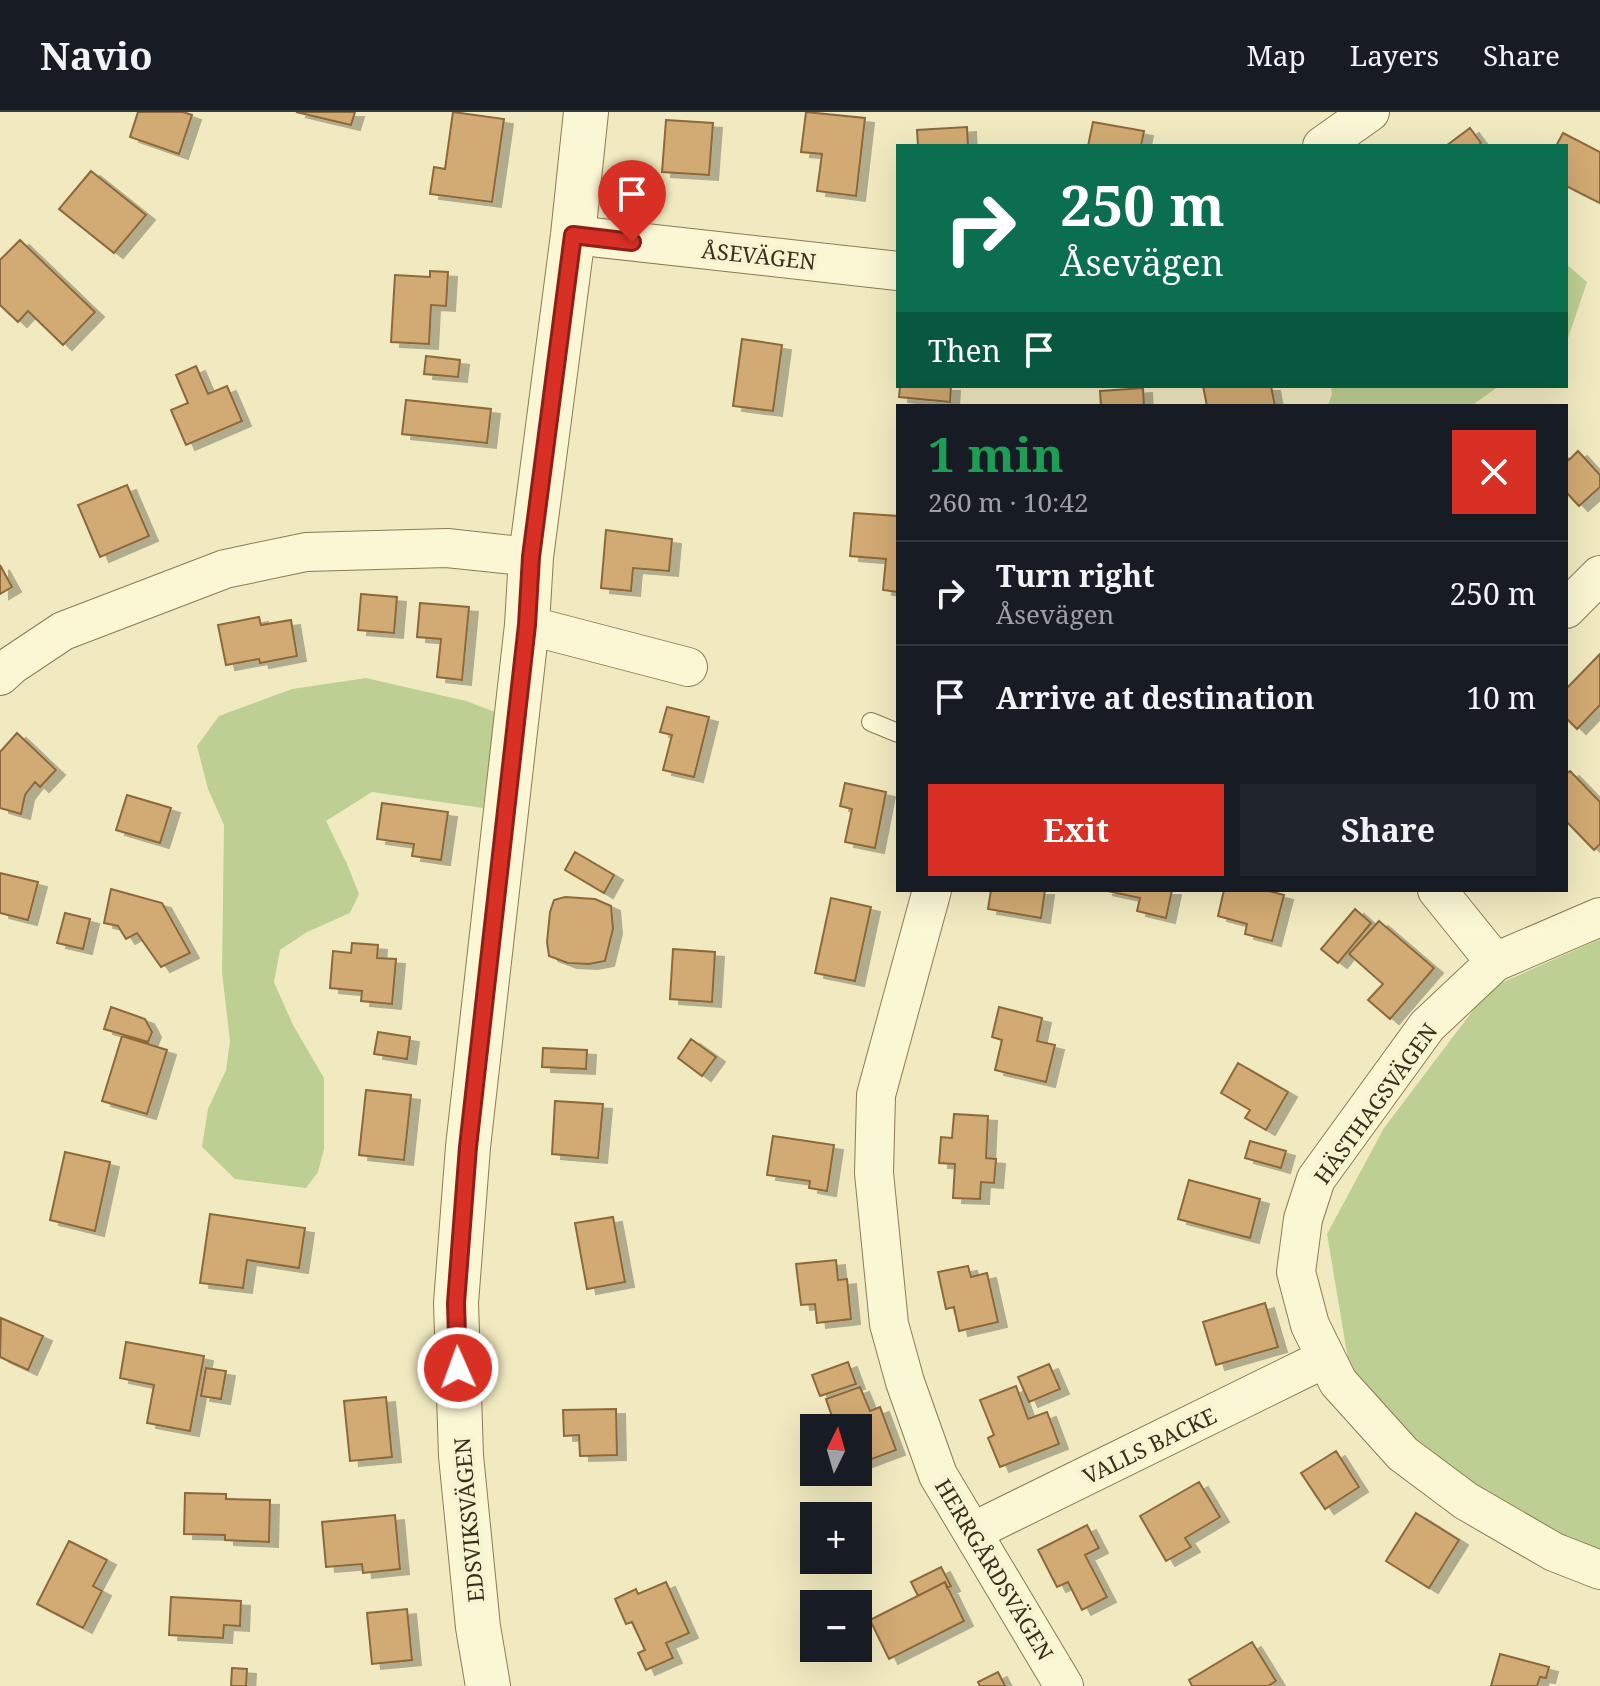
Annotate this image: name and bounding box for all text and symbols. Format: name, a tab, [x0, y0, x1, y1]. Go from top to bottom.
text: Navio	[40, 29, 152, 81]
text: Map	[1247, 36, 1306, 74]
text: Layers	[1350, 36, 1439, 74]
text: Share	[1483, 36, 1560, 74]
pin	[598, 160, 666, 242]
text: 250 m	[1060, 166, 1225, 242]
icon: arrive	[610, 172, 654, 216]
icon: right	[928, 176, 1032, 280]
street label: ÅSEVÄGEN	[700, 234, 818, 276]
text: Åsevägen	[1060, 238, 1224, 287]
icon: arrive	[1017, 328, 1061, 372]
text: Then	[928, 330, 1001, 371]
text: 1 min	[928, 421, 1064, 486]
button: close	[1452, 430, 1536, 514]
text: 260 m · 10:42	[928, 484, 1089, 520]
text: Turn right	[996, 555, 1154, 596]
icon: right	[928, 571, 972, 615]
text: 250 m	[1450, 573, 1536, 614]
text: Åsevägen	[996, 596, 1114, 632]
icon: arrive	[928, 675, 972, 719]
text: Arrive at destination	[996, 677, 1315, 718]
text: 10 m	[1466, 677, 1536, 718]
button: Exit	[928, 784, 1224, 876]
button: Share	[1240, 784, 1536, 876]
street label: HÄSTHAGSVÄGEN	[1306, 1016, 1444, 1190]
position arrow	[416, 1326, 500, 1410]
street label: VALLS BACKE	[1077, 1400, 1221, 1490]
north arrow	[800, 1414, 872, 1486]
map controls	[800, 1414, 872, 1662]
street label: EDSVIKSVÄGEN	[446, 1436, 490, 1604]
street label: HERRGÅRDSVÄGEN	[929, 1473, 1061, 1666]
button: +	[800, 1502, 872, 1574]
button: −	[800, 1590, 872, 1662]

